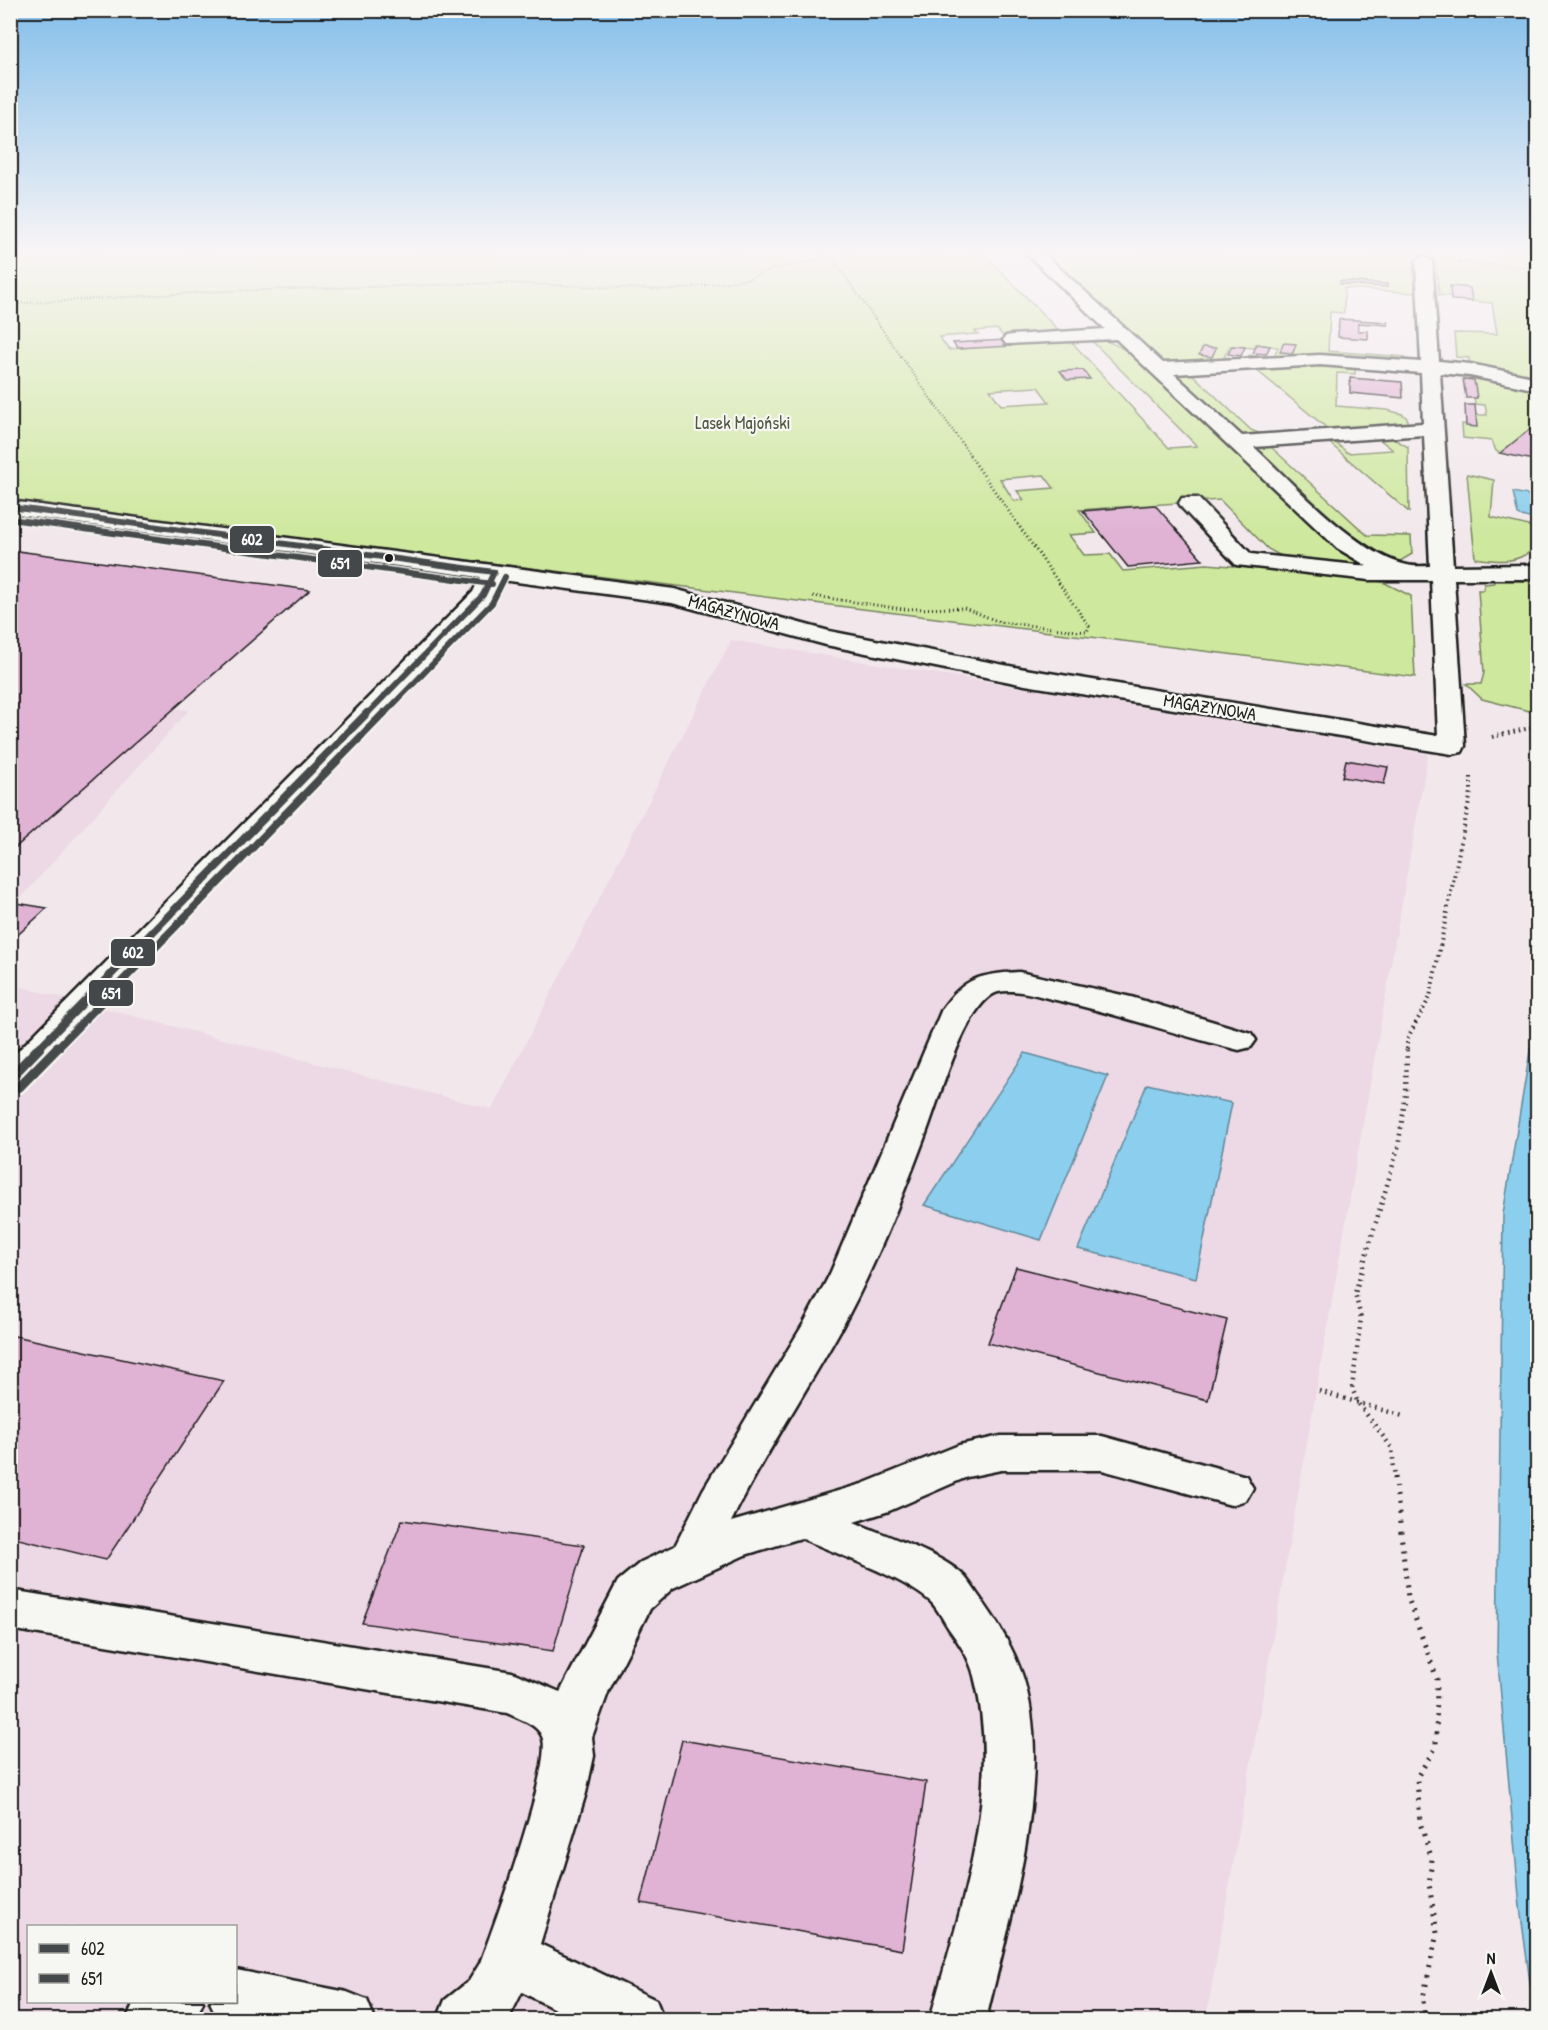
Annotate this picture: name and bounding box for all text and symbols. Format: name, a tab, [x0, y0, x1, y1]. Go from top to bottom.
park label: Lasek Majoński	[695, 410, 791, 435]
line badge: 602	[229, 525, 275, 554]
text: 602	[241, 528, 263, 550]
line badge: 651	[317, 549, 363, 578]
text: 651	[331, 552, 350, 574]
unlabelled marker	[383, 552, 395, 564]
street label: MAGAZYNOWA	[686, 588, 783, 636]
street label: MAGAZYNOWA	[1162, 687, 1258, 727]
line badge: 602	[110, 938, 156, 967]
text: 602	[122, 941, 144, 963]
line badge: 651	[88, 979, 134, 1007]
text: 651	[102, 982, 121, 1004]
legend	[27, 1925, 237, 2003]
text: 602	[81, 1936, 105, 1961]
north arrow	[1461, 1943, 1521, 2003]
text: N	[1487, 1947, 1496, 1969]
text: 651	[81, 1966, 102, 1991]

